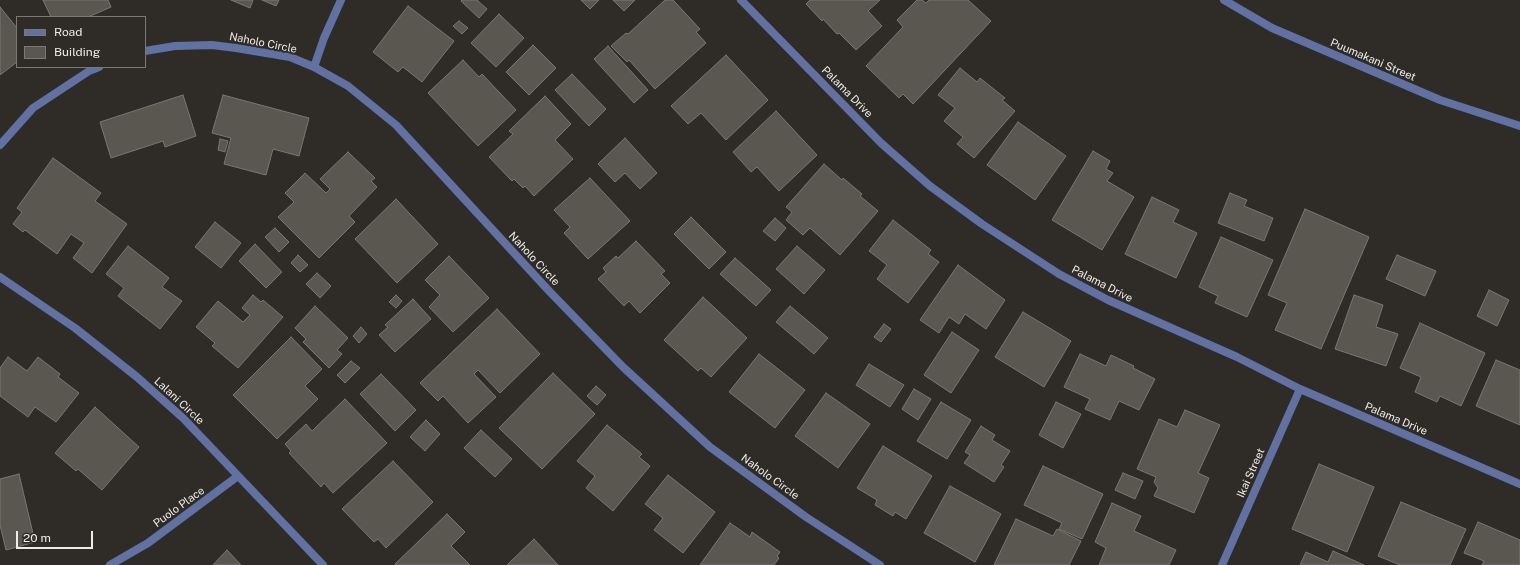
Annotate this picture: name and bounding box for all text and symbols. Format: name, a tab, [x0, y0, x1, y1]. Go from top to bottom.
legend	[16, 16, 146, 68]
text: Road	[54, 25, 82, 39]
street label: Naholo Circle	[228, 30, 298, 56]
street label: Puumakani Street	[1328, 36, 1418, 84]
text: Building	[54, 45, 100, 59]
street label: Palama Drive	[819, 64, 875, 120]
street label: Naholo Circle	[506, 229, 562, 289]
street label: Palama Drive	[1069, 263, 1135, 305]
street label: Lalani Circle	[151, 375, 207, 427]
street label: Palama Drive	[1363, 400, 1429, 438]
street label: Ikai Street	[1234, 446, 1268, 500]
street label: Naholo Circle	[738, 451, 802, 503]
street label: Puolo Place	[151, 484, 207, 530]
scale bar	[18, 523, 95, 549]
text: 20 m	[23, 531, 51, 545]

